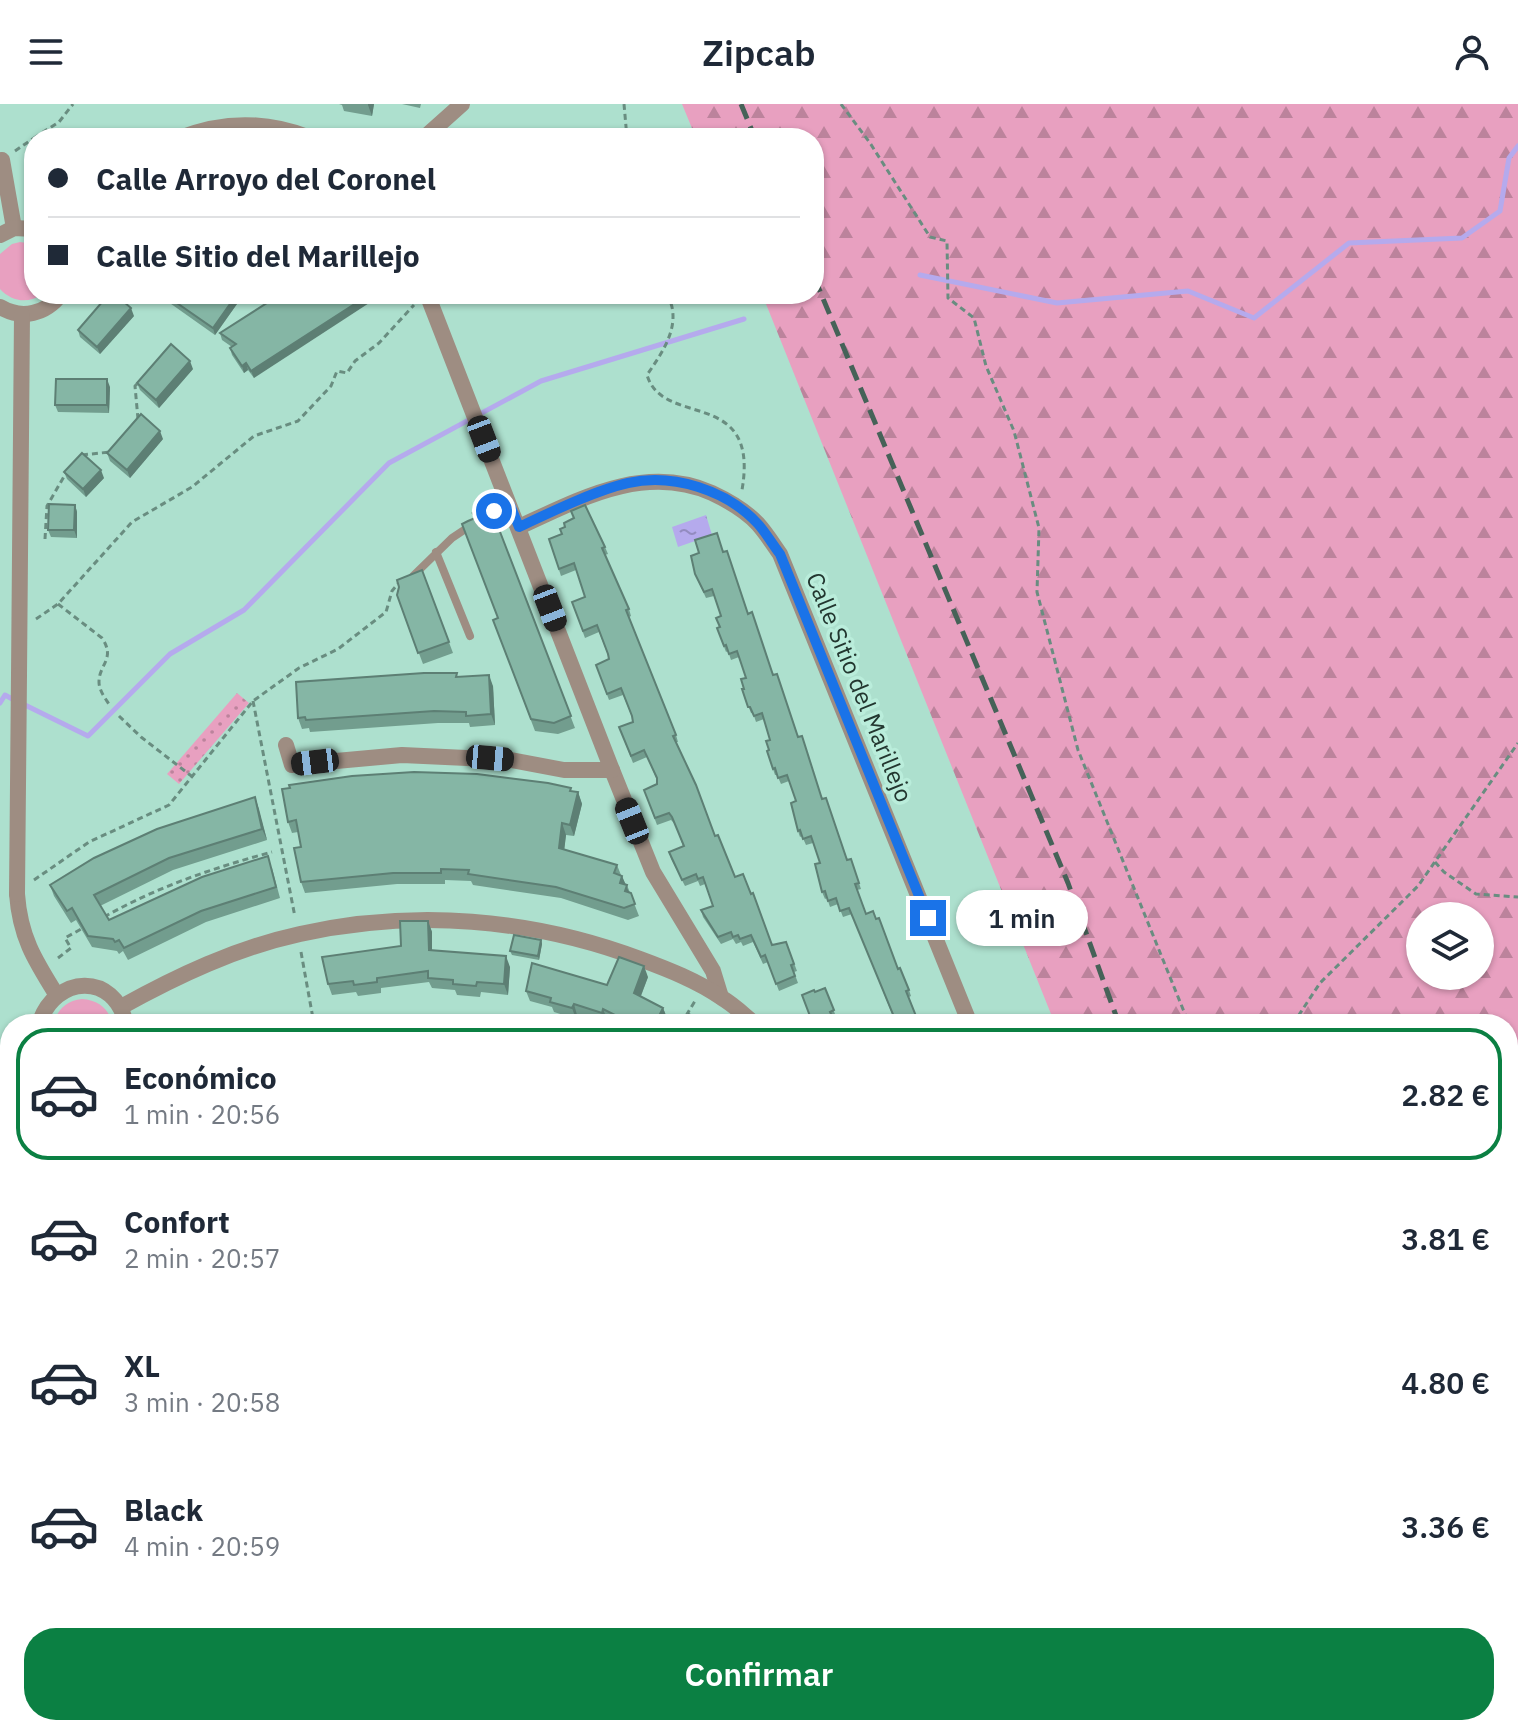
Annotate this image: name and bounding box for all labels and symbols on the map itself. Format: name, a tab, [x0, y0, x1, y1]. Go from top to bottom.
car	[464, 412, 504, 466]
route start	[476, 493, 512, 529]
street label: Calle Sitio del Marillejo	[799, 567, 921, 807]
car	[530, 581, 570, 635]
car	[465, 744, 515, 772]
car	[290, 747, 340, 777]
car	[612, 794, 652, 848]
callout: 1 min	[956, 890, 1088, 946]
route end	[910, 900, 946, 936]

